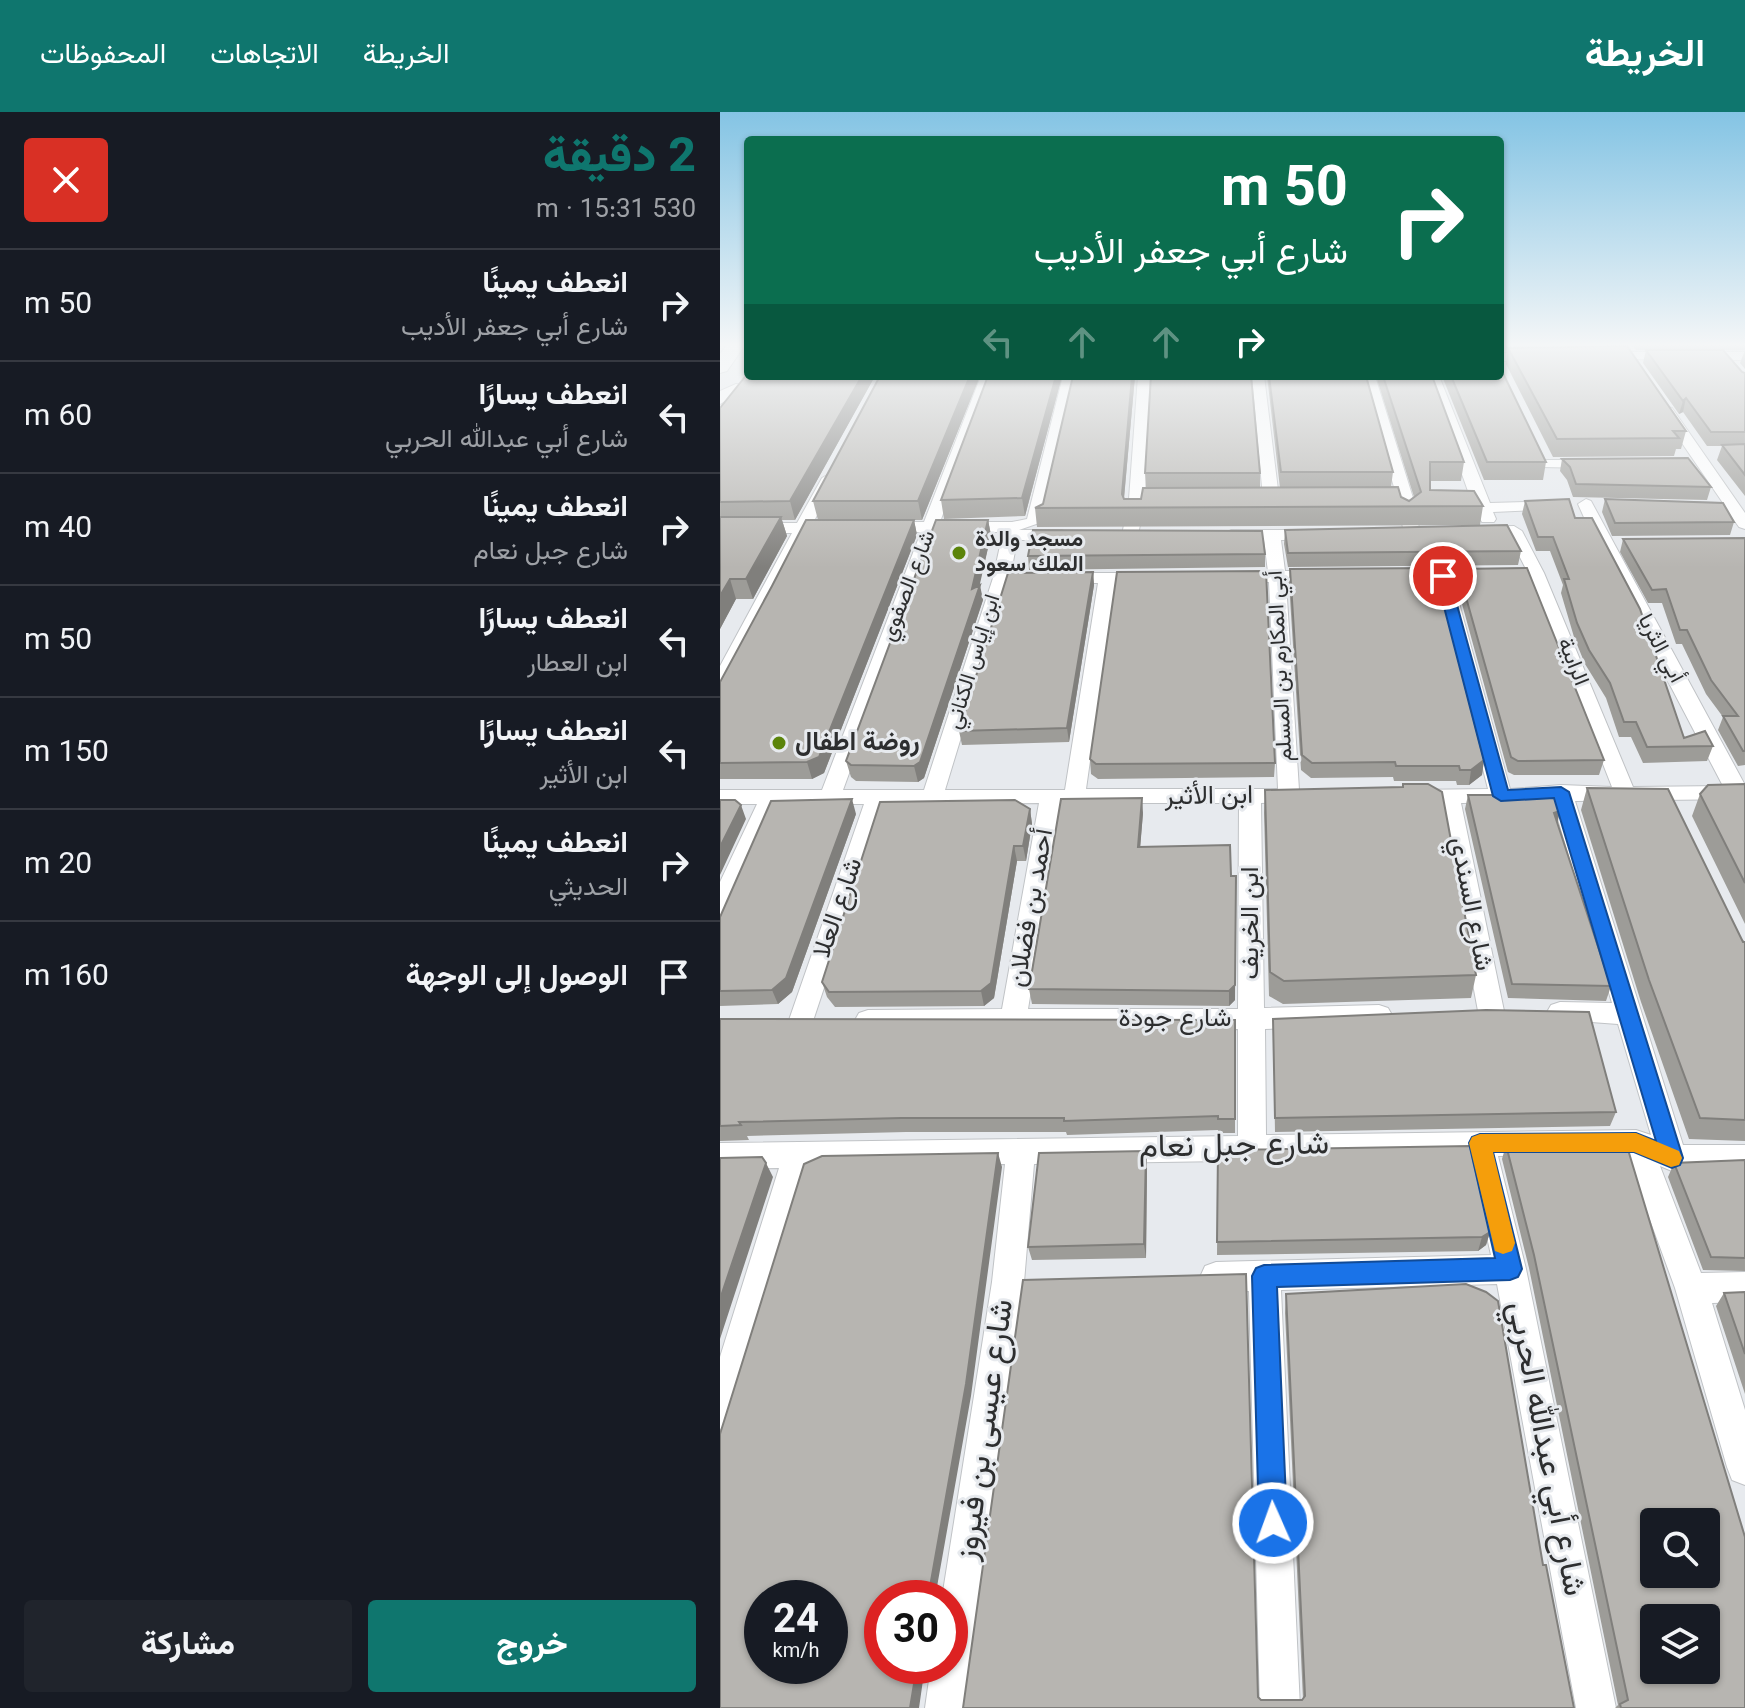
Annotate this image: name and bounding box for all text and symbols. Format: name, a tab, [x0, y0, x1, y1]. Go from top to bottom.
text: الخريطة	[1585, 27, 1705, 86]
text: المحفوظات	[40, 34, 166, 78]
text: الاتجاهات	[210, 34, 319, 78]
text: الخريطة	[363, 34, 449, 78]
text: 2 دقيقة	[543, 122, 696, 197]
button: close	[24, 138, 108, 222]
text: 50 m	[1221, 148, 1348, 235]
icon: right	[1376, 168, 1480, 272]
text: 530 m · 15:31	[536, 190, 696, 231]
text: شارع أبي جعفر الأديب	[1034, 226, 1348, 282]
text: انعطف يمينًا	[482, 261, 628, 308]
text: 50 m	[24, 282, 92, 329]
icon: right	[652, 283, 696, 327]
text: شارع أبي جعفر الأديب	[401, 308, 628, 349]
icon: left	[976, 320, 1020, 364]
icon: ahead	[1060, 320, 1104, 364]
icon: ahead	[1144, 320, 1188, 364]
icon: right	[1228, 320, 1272, 364]
text: انعطف يسارًا	[478, 373, 628, 420]
text: 60 m	[24, 394, 92, 441]
icon: left	[652, 395, 696, 439]
text: شارع أبي عبدالله الحربي	[385, 420, 628, 461]
text: انعطف يمينًا	[482, 485, 628, 532]
text: 40 m	[24, 506, 92, 553]
icon: right	[652, 507, 696, 551]
place label: مسجد والدة الملك سعود	[975, 523, 1084, 583]
street label: شارع الصفوي	[872, 525, 946, 647]
text: شارع جبل نعام	[473, 532, 628, 573]
pin	[1409, 542, 1477, 610]
marker: مسجد والدة الملك سعود	[950, 544, 968, 562]
icon: arrive	[1421, 554, 1465, 598]
street label: أبي المكارم بن المسلم	[1259, 569, 1303, 763]
street label: ابن إياس الكناني	[937, 590, 1011, 734]
text: انعطف يسارًا	[478, 597, 628, 644]
street label: أبي الثريا	[1627, 608, 1693, 690]
text: 50 m	[24, 618, 92, 665]
icon: left	[652, 619, 696, 663]
street label: الرابية	[1547, 633, 1597, 691]
text: ابن العطار	[527, 644, 628, 685]
text: انعطف يسارًا	[478, 709, 628, 756]
place label: روضة اطفال	[795, 723, 920, 764]
text: 150 m	[24, 730, 109, 777]
icon: left	[652, 731, 696, 775]
marker: روضة اطفال	[770, 734, 788, 752]
text: ابن الأثير	[539, 756, 628, 797]
street label: ابن الأثير	[1163, 776, 1254, 818]
text: انعطف يمينًا	[482, 821, 628, 868]
street label: أحمد بن فضلان	[998, 826, 1066, 990]
street label: شارع السندي	[1437, 833, 1503, 975]
text: 20 m	[24, 842, 92, 889]
icon: right	[652, 843, 696, 887]
street label: شارع العلا	[803, 852, 875, 964]
street label: ابن الخريف	[1231, 867, 1272, 979]
text: الحديثي	[549, 868, 628, 909]
text: 160 m	[24, 954, 109, 1001]
text: الوصول إلى الوجهة	[405, 954, 628, 1001]
icon: arrive	[652, 955, 696, 999]
street label: شارع جودة	[1119, 999, 1231, 1040]
street label: شارع جبل نعام	[1138, 1120, 1330, 1174]
street label: شارع عيسى بن فيروز	[943, 1296, 1029, 1565]
street label: شارع أبي عبدالله الحربي	[1492, 1297, 1598, 1601]
position arrow	[1231, 1481, 1315, 1565]
map controls	[1640, 1508, 1720, 1684]
button: search	[1640, 1508, 1720, 1588]
speed limit sign: 30	[864, 1580, 968, 1684]
text: 24	[773, 1591, 819, 1653]
button: مشاركة	[24, 1600, 352, 1692]
button: خروج	[368, 1600, 696, 1692]
button: layers	[1640, 1604, 1720, 1684]
text: km/h	[773, 1636, 819, 1668]

